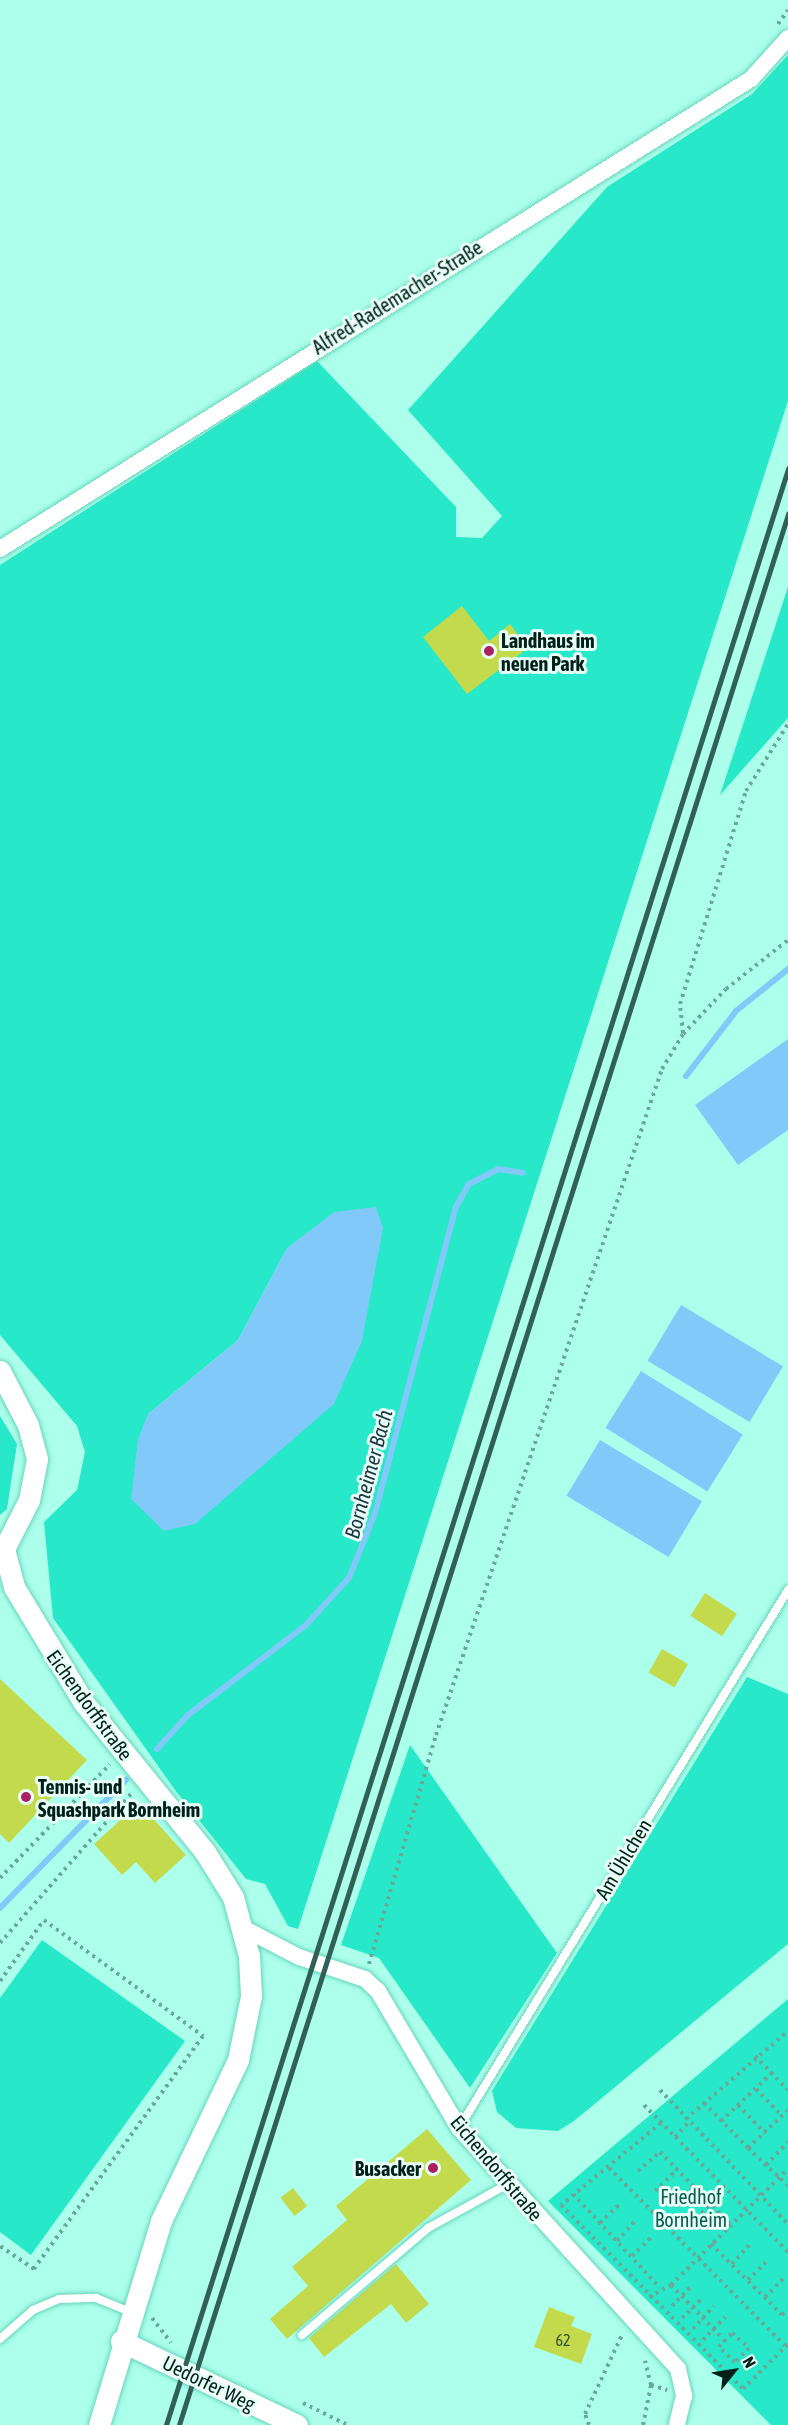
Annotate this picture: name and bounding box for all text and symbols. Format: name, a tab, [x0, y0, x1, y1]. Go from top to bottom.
street label: Alfred-Rademacher-Straße	[308, 235, 486, 359]
place label: Landhaus im neuen Park	[501, 628, 595, 675]
marker: Landhaus im neuen Park	[482, 644, 496, 658]
water label: Bornheimer Bach	[339, 1407, 397, 1541]
street label: Eichendorffstraße	[42, 1645, 138, 1765]
place label: Tennis- und Squashpark Bornheim	[38, 1774, 200, 1821]
marker: Tennis- und Squashpark Bornheim	[19, 1790, 33, 1804]
street label: Am Ühlchen	[590, 1814, 656, 1904]
street label: Eichendorffstraße	[446, 2110, 548, 2226]
place label: Busacker	[355, 2156, 421, 2180]
marker: Busacker	[426, 2161, 440, 2175]
park label: Friedhof Bornheim	[655, 2185, 727, 2232]
house number: 62	[555, 2330, 571, 2350]
north arrow	[704, 2341, 764, 2401]
street label: Uedorfer Weg	[159, 2350, 259, 2416]
text: N	[739, 2353, 760, 2371]

